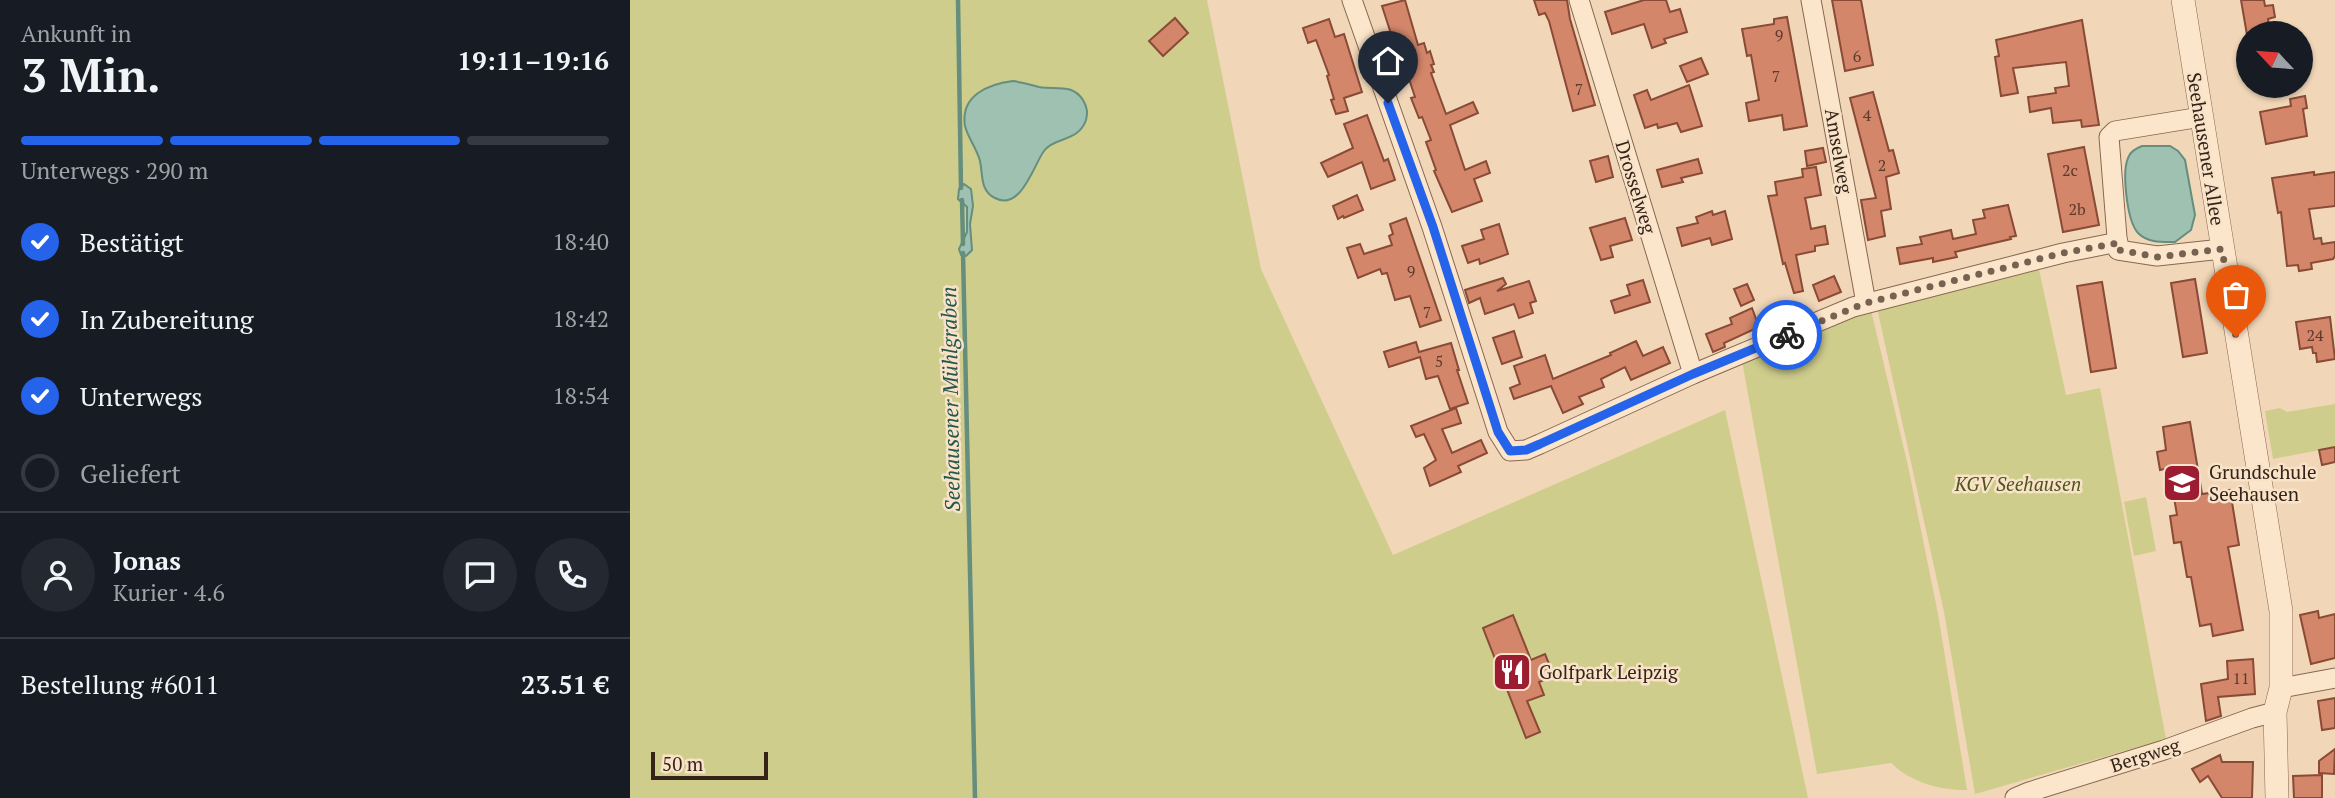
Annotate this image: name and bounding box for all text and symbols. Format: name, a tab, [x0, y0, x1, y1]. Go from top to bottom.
text: Ankunft in	[21, 18, 131, 49]
north arrow	[2236, 21, 2314, 98]
map controls	[2236, 21, 2313, 98]
house number: 9	[1775, 24, 1783, 46]
pin	[1358, 31, 1418, 103]
icon: home	[1369, 42, 1407, 80]
text: 19:11–19:16	[457, 43, 609, 77]
text: 3 Min.	[21, 44, 161, 105]
house number: 6	[1853, 45, 1862, 67]
house number: 7	[1772, 65, 1780, 87]
street label: Seehausener Allee	[2182, 71, 2231, 227]
house number: 7	[1575, 78, 1583, 100]
house number: 4	[1863, 104, 1872, 126]
street label: Amselweg	[1820, 106, 1859, 196]
street label: Drosselweg	[1610, 137, 1663, 237]
house number: 2	[1878, 154, 1886, 176]
text: Unterwegs · 290 m	[21, 155, 208, 186]
house number: 2c	[2062, 159, 2078, 181]
house number: 2b	[2068, 198, 2086, 220]
icon: check	[21, 223, 59, 261]
text: Bestätigt	[80, 225, 184, 259]
text: 18:40	[552, 226, 609, 257]
house number: 9	[1407, 260, 1415, 282]
pin	[2206, 265, 2266, 337]
icon: bag	[2217, 276, 2255, 314]
water label: Seehausener Mühlgraben	[934, 286, 966, 512]
icon: check	[21, 300, 59, 338]
courier	[1752, 300, 1822, 370]
house number: 7	[1423, 301, 1431, 323]
text: In Zubereitung	[80, 302, 254, 336]
text: 18:42	[552, 303, 609, 334]
icon: bike	[1768, 316, 1806, 354]
house number: 24	[2306, 324, 2324, 346]
house number: 5	[1435, 350, 1443, 372]
icon: check	[21, 377, 59, 415]
text: Unterwegs	[80, 379, 203, 413]
text: 18:54	[552, 380, 609, 411]
text: Geliefert	[80, 456, 181, 490]
place label: Grundschule Seehausen	[2209, 459, 2317, 506]
school or university icon: Grundschule Seehausen	[2161, 462, 2203, 504]
park label: KGV Seehausen	[1954, 471, 2081, 496]
button: person	[21, 538, 95, 612]
button: chat	[443, 538, 517, 612]
button: phone	[535, 538, 609, 612]
text: Jonas	[113, 543, 181, 577]
text: Kurier · 4.6	[113, 577, 225, 608]
restaurant icon: Golfpark Leipzig	[1491, 651, 1533, 693]
place label: Golfpark Leipzig	[1539, 659, 1679, 684]
text: Bestellung #6011	[21, 667, 219, 701]
text: 23.51 €	[521, 667, 609, 701]
house number: 11	[2232, 667, 2250, 689]
street label: Bergweg	[2107, 731, 2184, 777]
scale bar	[651, 749, 768, 781]
text: 50 m	[662, 751, 703, 776]

